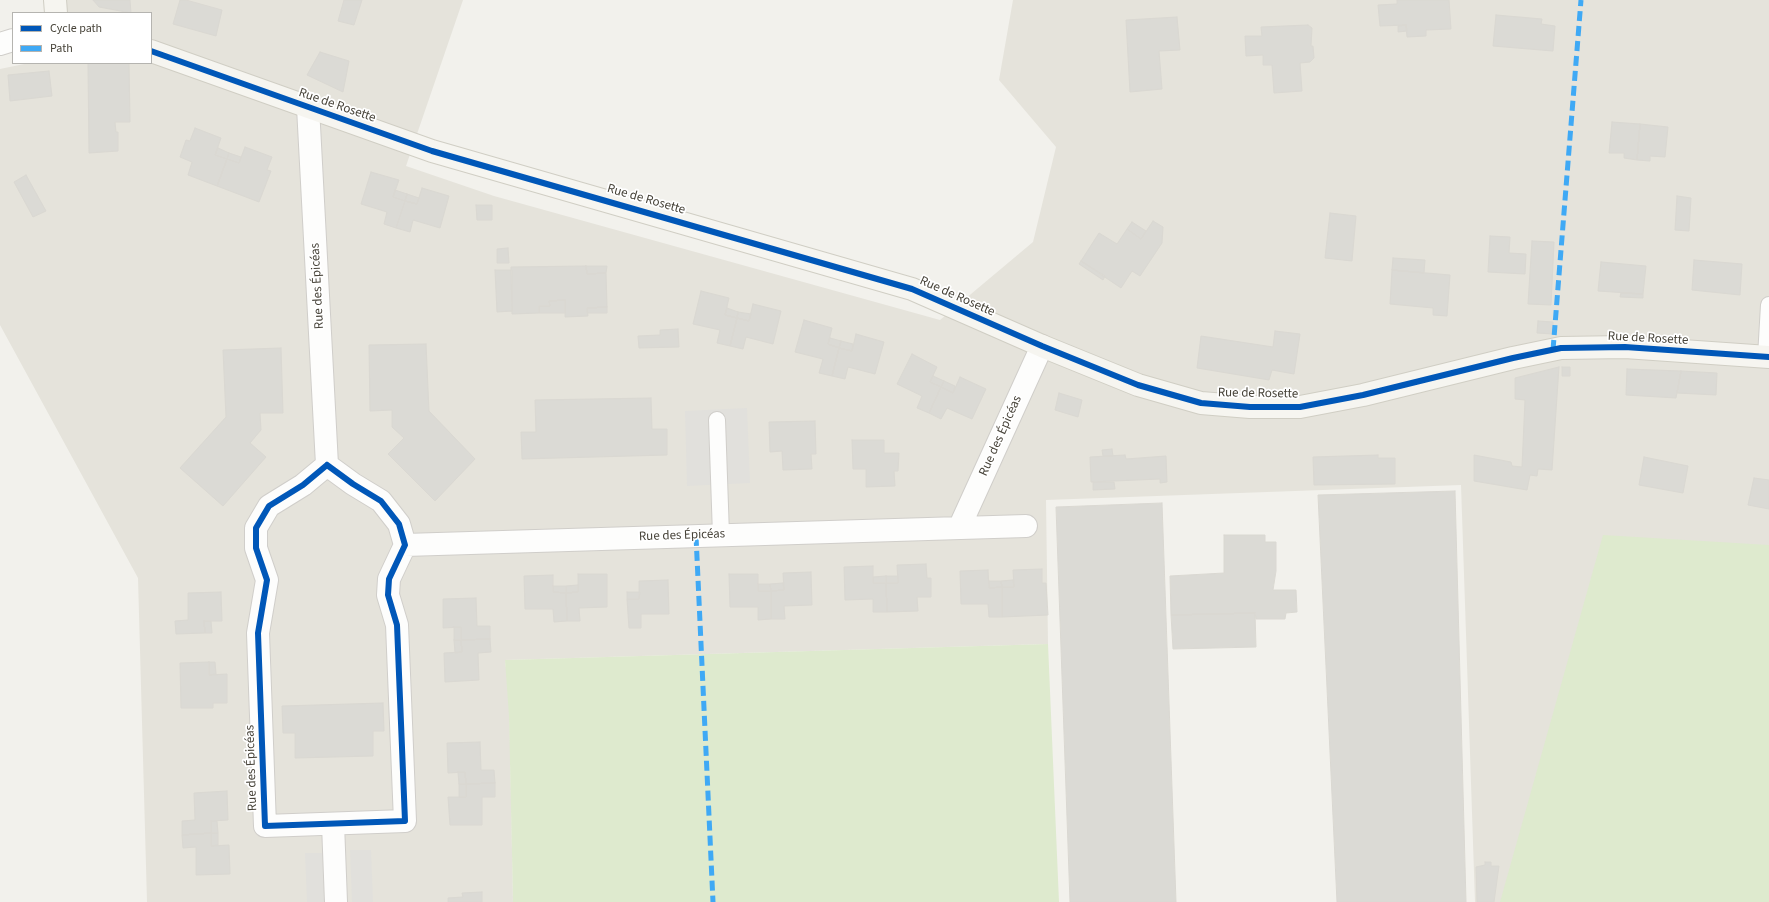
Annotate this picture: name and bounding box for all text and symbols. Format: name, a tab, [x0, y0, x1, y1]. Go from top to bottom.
legend	[12, 12, 152, 64]
text: Cycle path	[50, 20, 102, 37]
text: Path	[50, 40, 73, 57]
street label: Rue de Rosette	[296, 86, 378, 126]
street label: Rue de Rosette	[605, 181, 687, 219]
street label: Rue des Épicéas	[308, 242, 328, 330]
street label: Rue de Rosette	[917, 273, 997, 321]
street label: Rue de Rosette	[1607, 329, 1689, 349]
street label: Rue de Rosette	[1218, 385, 1298, 403]
street label: Rue des Épicéas	[976, 393, 1026, 479]
street label: Rue des Épicéas	[639, 527, 725, 545]
street label: Rue des Épicéas	[243, 725, 261, 811]

